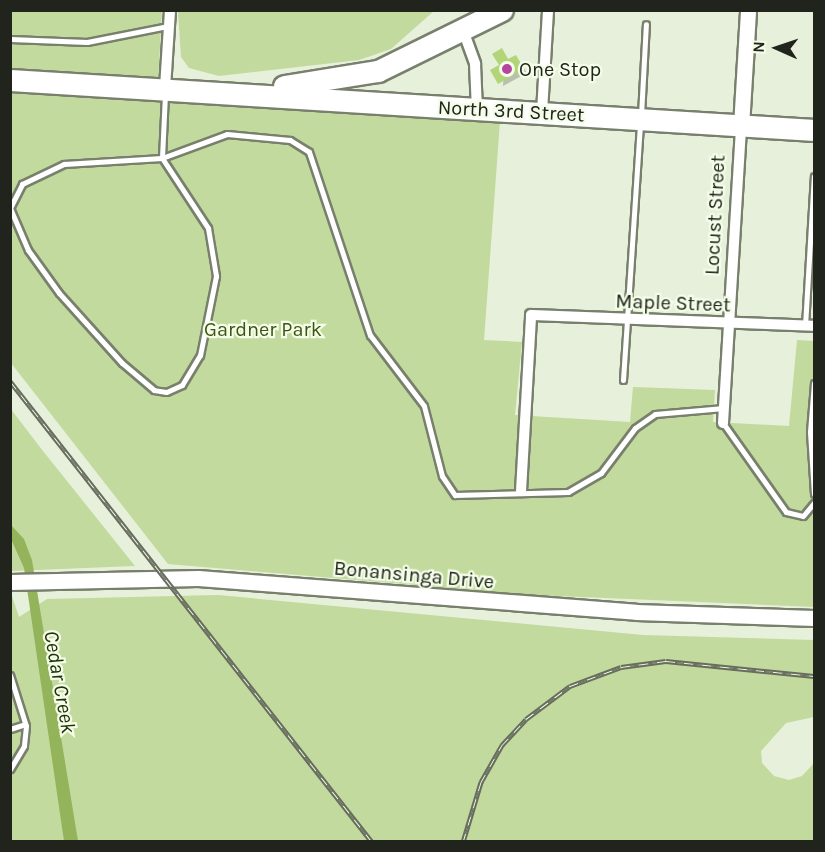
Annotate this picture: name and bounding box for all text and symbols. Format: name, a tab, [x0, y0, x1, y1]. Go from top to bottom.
north arrow	[747, 18, 807, 78]
text: N	[749, 41, 768, 53]
place label: One Stop	[519, 57, 601, 81]
marker: One Stop	[500, 62, 514, 76]
street label: North 3rd Street	[437, 95, 585, 127]
street label: Locust Street	[700, 154, 730, 276]
street label: Maple Street	[615, 289, 731, 317]
park label: Gardner Park	[204, 317, 322, 341]
street label: Bonansinga Drive	[333, 556, 495, 594]
water label: Cedar Creek	[39, 629, 81, 735]

